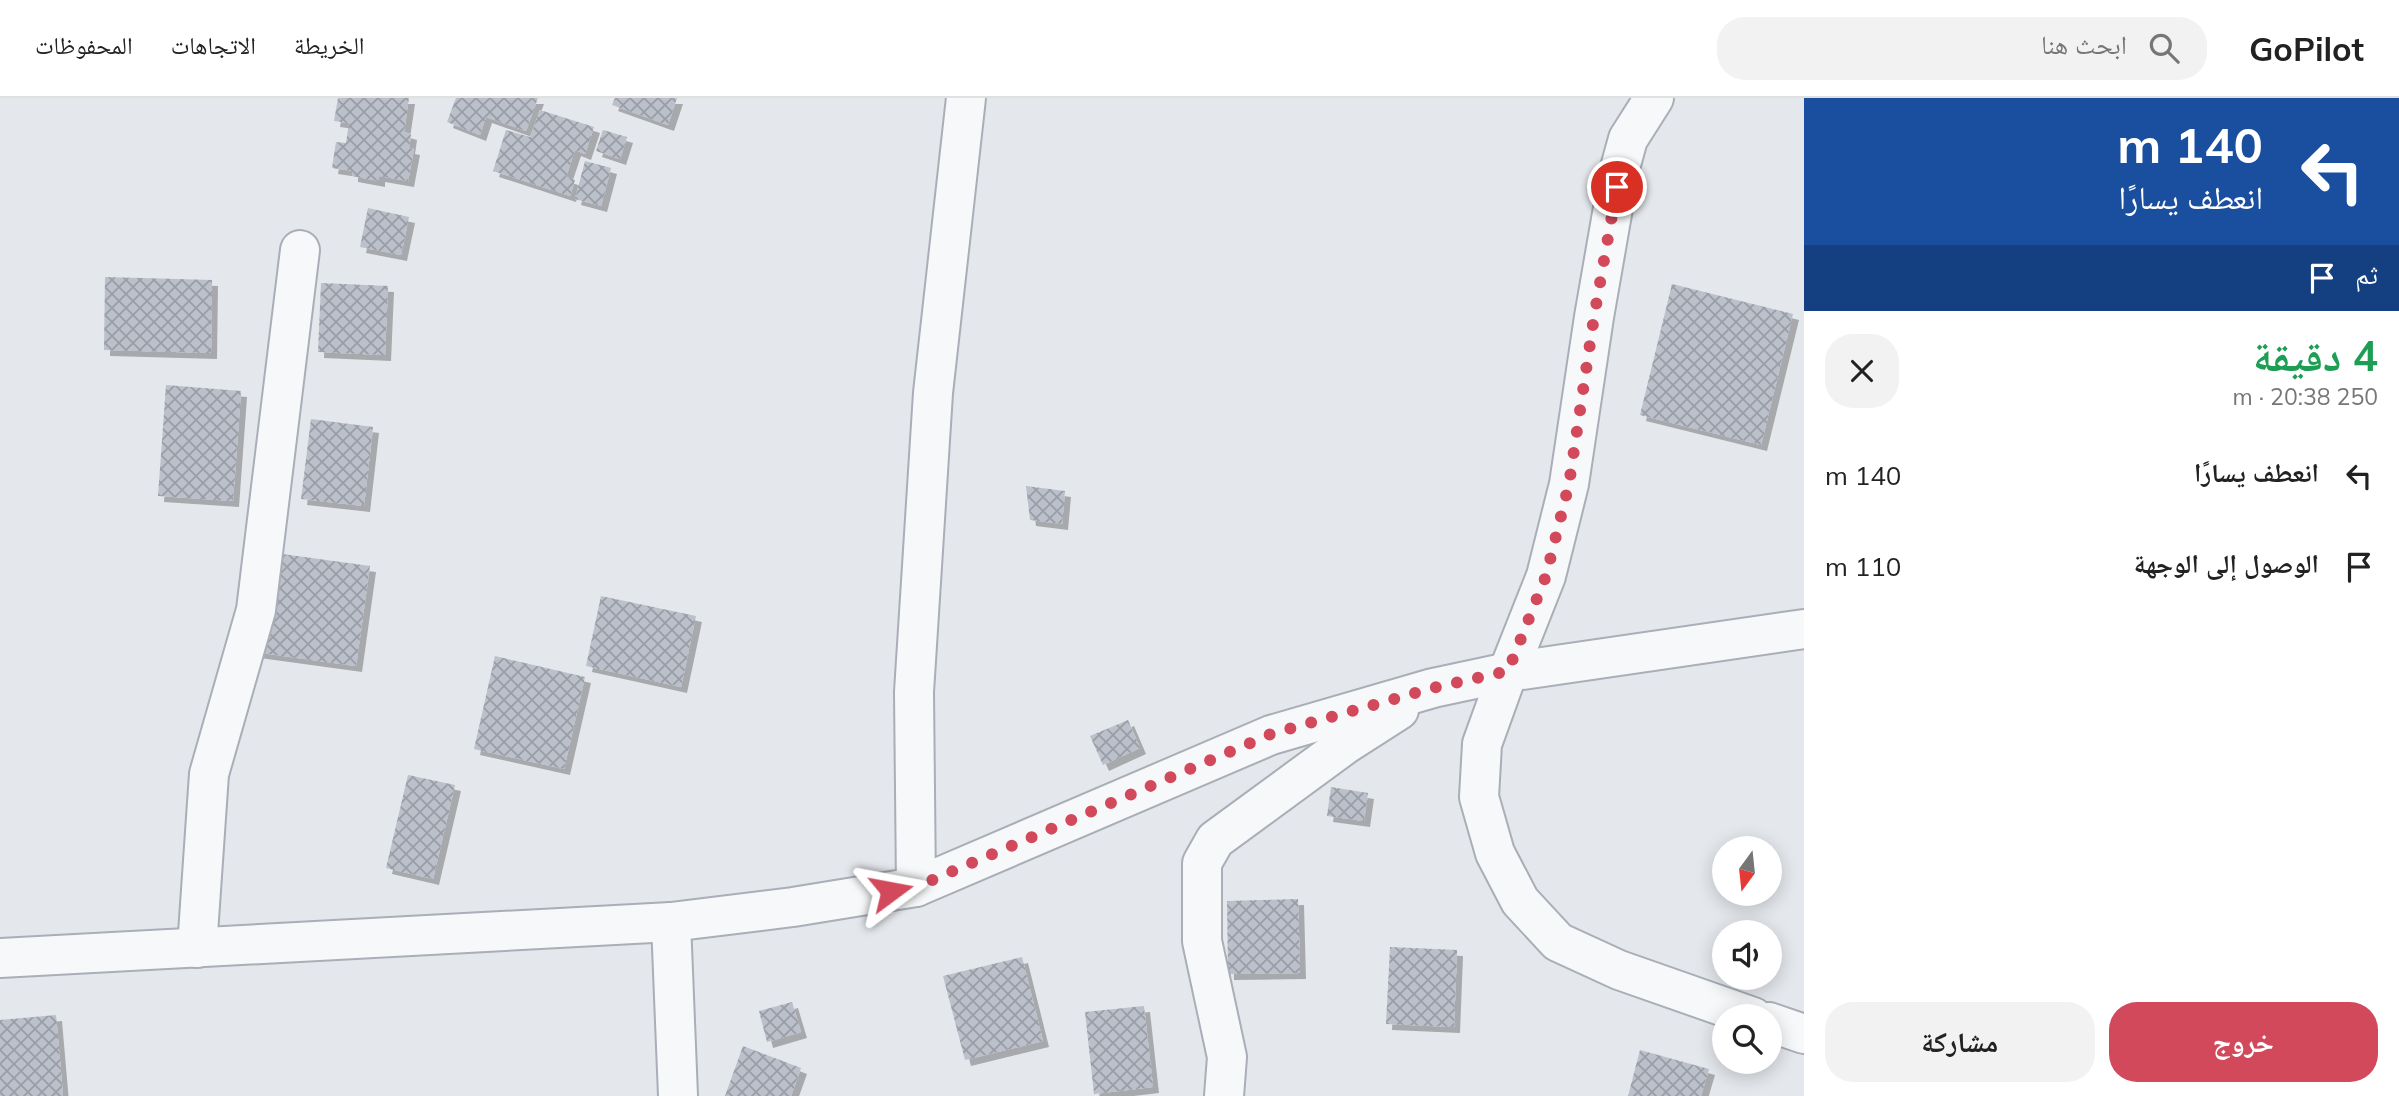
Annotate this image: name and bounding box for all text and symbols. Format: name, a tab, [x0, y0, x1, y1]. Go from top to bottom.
search box	[1717, 17, 2207, 80]
text: ابحث هنا	[2041, 28, 2127, 61]
text: GoPilot	[2249, 28, 2364, 69]
icon: search	[2145, 29, 2183, 67]
text: المحفوظات	[35, 30, 133, 60]
text: الاتجاهات	[171, 30, 256, 60]
text: الخريطة	[294, 30, 365, 60]
text: 140 m	[2117, 114, 2263, 175]
icon: left	[2287, 126, 2378, 217]
pin	[1587, 157, 1647, 217]
icon: arrive	[1598, 168, 1636, 206]
text: انعطف يسارًا	[2118, 177, 2263, 217]
text: ثم	[2355, 258, 2378, 291]
icon: arrive	[2303, 259, 2341, 297]
text: 4 دقيقة	[2253, 329, 2378, 382]
button: close	[1825, 334, 1899, 408]
text: 250 m · 20:38	[2233, 382, 2378, 411]
text: انعطف يسارًا	[2194, 456, 2319, 489]
icon: left	[2340, 457, 2378, 495]
text: 140 m	[1825, 459, 1901, 492]
text: الوصول إلى الوجهة	[2134, 547, 2319, 580]
icon: arrive	[2340, 548, 2378, 586]
text: 110 m	[1825, 550, 1901, 583]
north arrow	[1712, 836, 1782, 906]
map controls	[1712, 836, 1782, 1074]
position arrow	[854, 854, 928, 928]
button: sound	[1712, 920, 1782, 990]
button: مشاركة	[1825, 1002, 2095, 1082]
button: خروج	[2109, 1002, 2378, 1082]
button: search	[1712, 1004, 1782, 1074]

